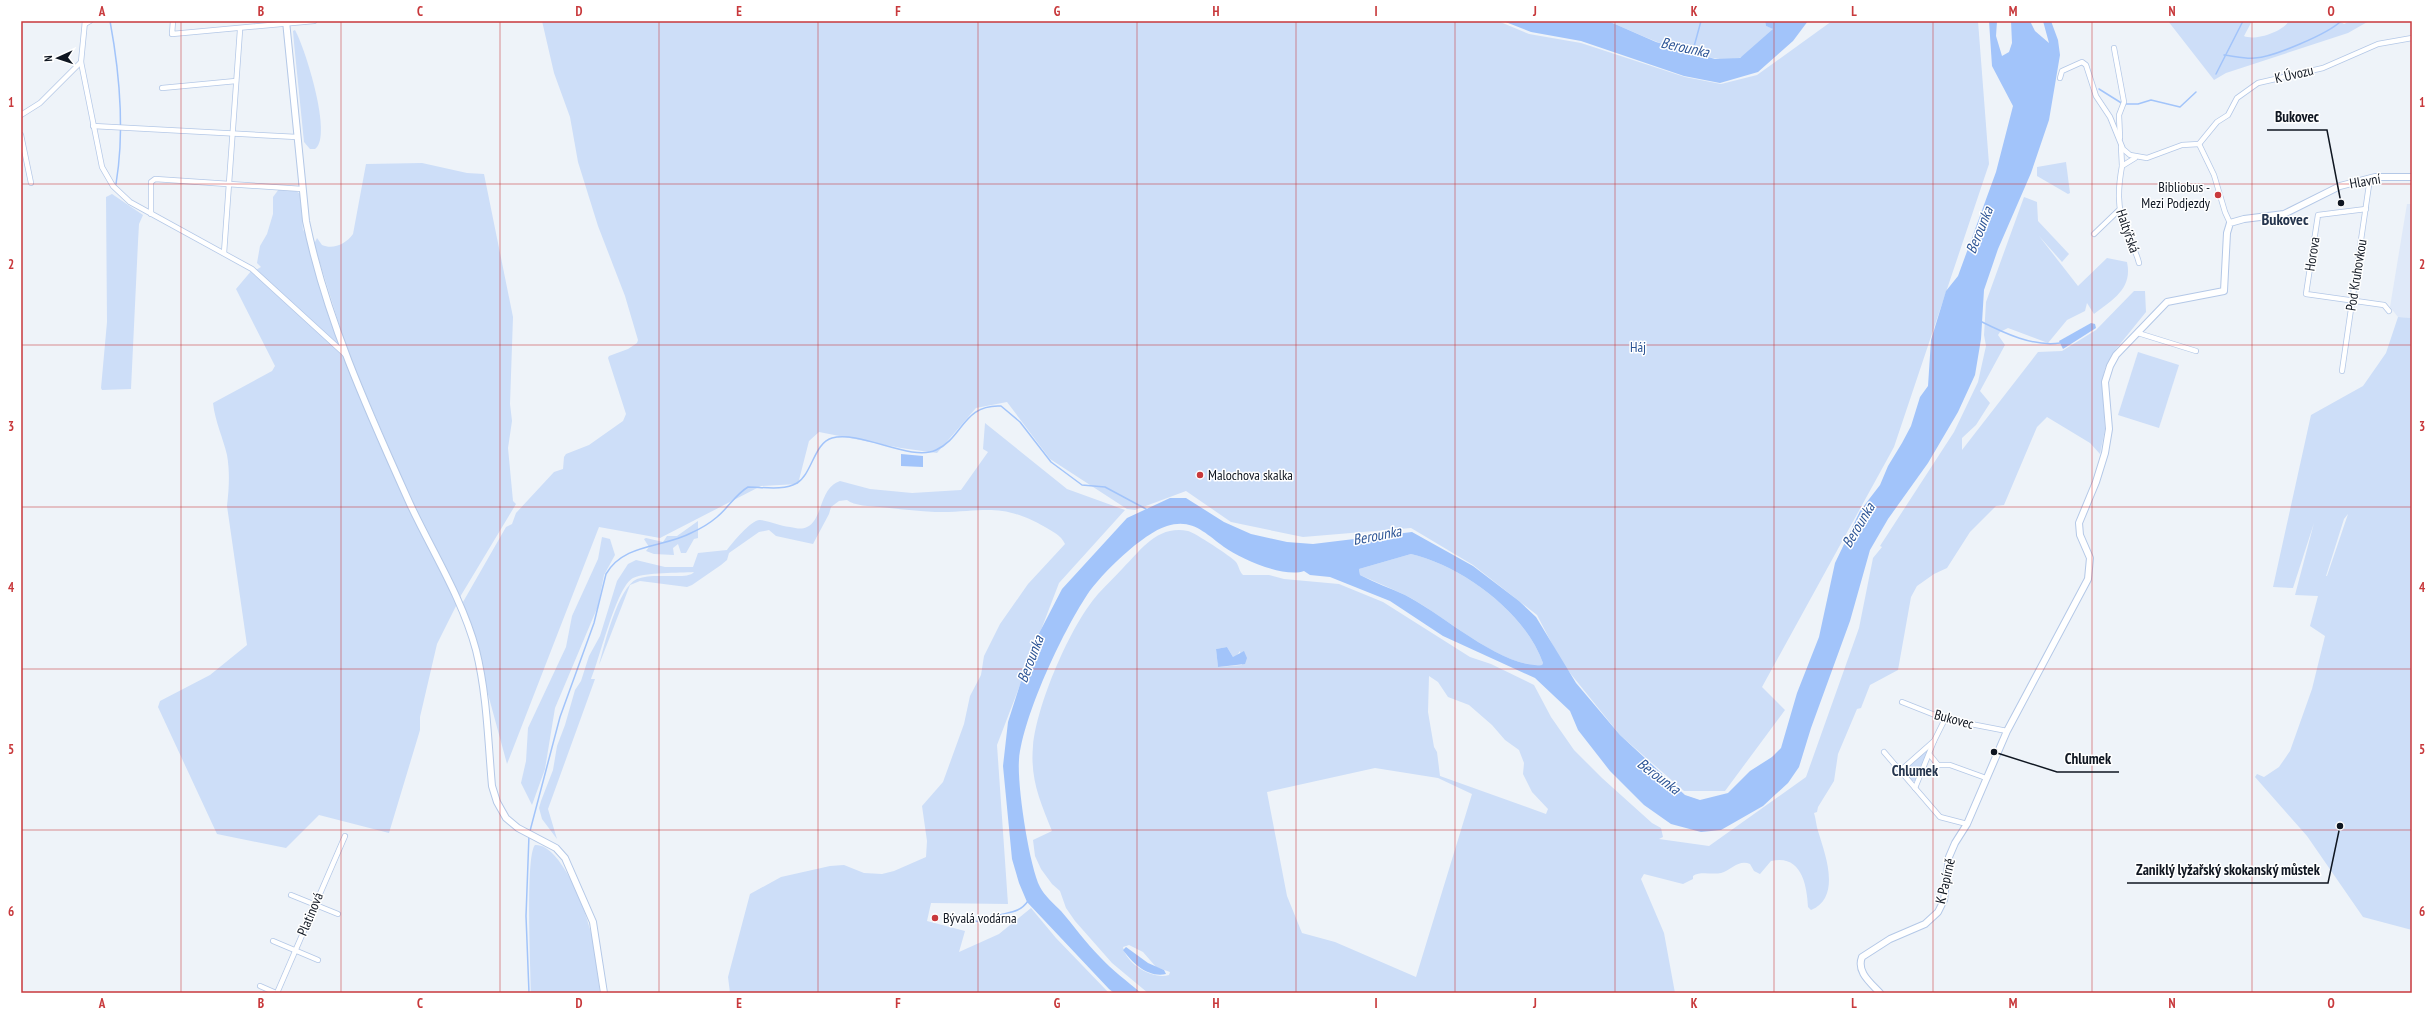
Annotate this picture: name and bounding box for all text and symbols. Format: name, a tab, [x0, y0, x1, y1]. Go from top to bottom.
text: A	[98, 3, 106, 20]
text: B	[258, 3, 264, 20]
text: C	[417, 3, 423, 20]
text: D	[576, 3, 583, 20]
text: E	[736, 3, 742, 20]
text: F	[895, 3, 901, 20]
text: G	[1054, 3, 1061, 20]
text: H	[1213, 3, 1220, 20]
text: I	[1374, 3, 1378, 20]
text: J	[1532, 3, 1537, 20]
text: K	[1691, 3, 1698, 20]
text: L	[1851, 3, 1857, 20]
text: M	[2009, 3, 2018, 20]
text: N	[2168, 3, 2176, 20]
text: O	[2327, 3, 2335, 20]
water label: Berounka	[1659, 33, 1712, 62]
north arrow	[38, 38, 78, 78]
text: N	[41, 55, 55, 62]
street label: K Úvozu	[2273, 61, 2315, 87]
text: 1	[8, 94, 14, 111]
text: 1	[2419, 94, 2425, 111]
callout: Bukovec	[2267, 103, 2327, 130]
text: Bukovec	[2275, 107, 2320, 126]
street label: Hlavní	[2348, 169, 2382, 193]
place label: Bibliobus - Mezi Podjezdy	[2141, 178, 2211, 212]
marker: Bibliobus - Mezi Podjezdy	[2213, 190, 2223, 200]
water label: Berounka	[1961, 203, 1997, 256]
street label: Haltýřská	[2112, 207, 2144, 255]
district label: Bukovec	[2261, 209, 2309, 229]
street label: Horova	[2300, 236, 2324, 272]
street label: Pod Kruhovkou	[2341, 238, 2371, 312]
text: 2	[8, 256, 14, 273]
text: 2	[2419, 256, 2425, 273]
park label: Háj	[1630, 338, 1646, 356]
text: 3	[8, 418, 14, 435]
text: 3	[2419, 418, 2425, 435]
place label: Malochova skalka	[1208, 466, 1293, 484]
marker: Malochova skalka	[1195, 470, 1205, 480]
water label: Berounka	[1837, 498, 1879, 551]
water label: Berounka	[1351, 521, 1404, 549]
text: 4	[8, 579, 15, 596]
text: 4	[2419, 579, 2426, 596]
water label: Berounka	[1012, 632, 1048, 685]
street label: Bukovec	[1932, 705, 1976, 733]
text: 5	[8, 741, 14, 758]
text: 5	[2419, 741, 2425, 758]
callout: Chlumek	[2057, 745, 2119, 772]
text: Chlumek	[2065, 749, 2112, 768]
water label: Berounka	[1634, 754, 1685, 799]
district label: Chlumek	[1892, 761, 1939, 780]
street label: K Papírně	[1931, 856, 1959, 905]
callout: Zaniklý lyžařský skokanský můstek	[2127, 856, 2328, 883]
text: Zaniklý lyžařský skokanský můstek	[2136, 860, 2321, 879]
street label: Platinová	[293, 890, 327, 938]
text: 6	[8, 903, 14, 920]
text: 6	[2419, 903, 2425, 920]
place label: Bývalá vodárna	[943, 909, 1017, 927]
marker: Bývalá vodárna	[930, 913, 940, 923]
text: A	[98, 995, 106, 1012]
text: B	[258, 995, 264, 1012]
text: C	[417, 995, 423, 1012]
text: D	[576, 995, 583, 1012]
text: E	[736, 995, 742, 1012]
text: F	[895, 995, 901, 1012]
text: G	[1054, 995, 1061, 1012]
text: H	[1213, 995, 1220, 1012]
text: I	[1374, 995, 1378, 1012]
text: J	[1532, 995, 1537, 1012]
text: K	[1691, 995, 1698, 1012]
text: L	[1851, 995, 1857, 1012]
text: M	[2009, 995, 2018, 1012]
text: N	[2168, 995, 2176, 1012]
text: O	[2327, 995, 2335, 1012]

